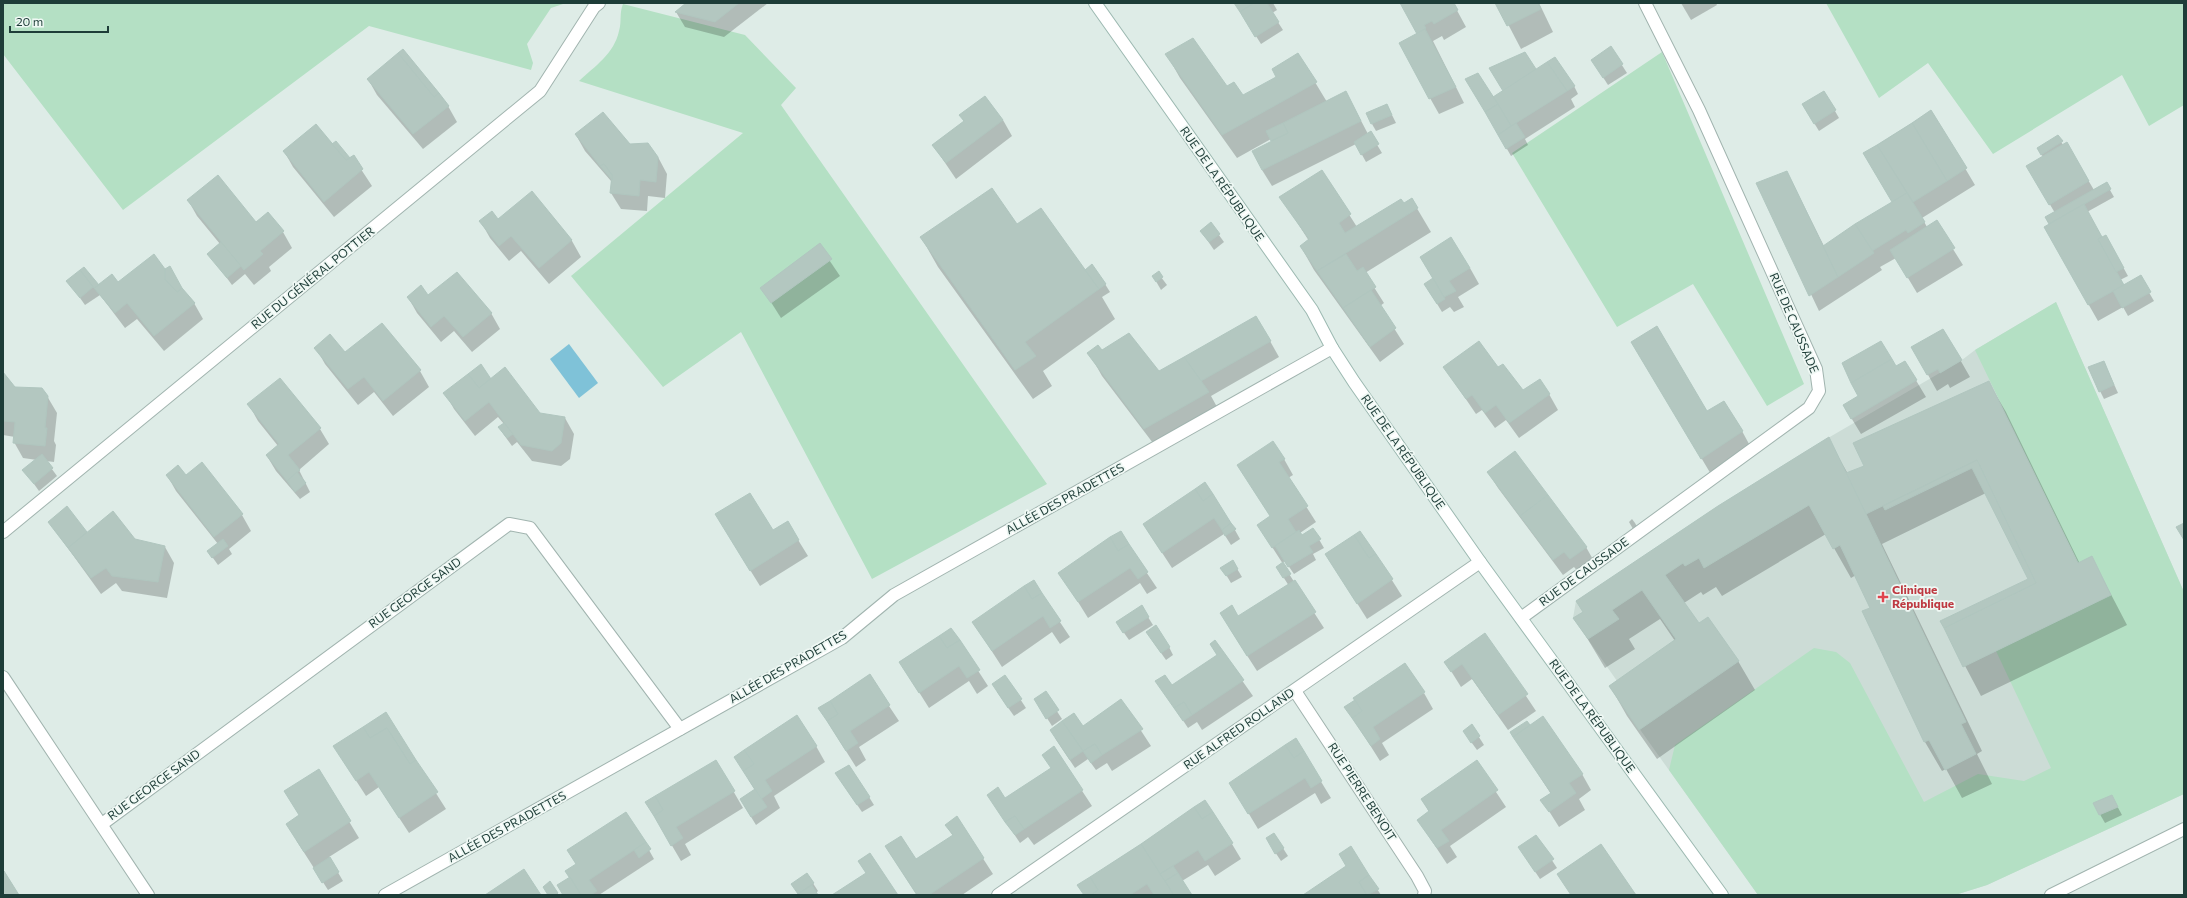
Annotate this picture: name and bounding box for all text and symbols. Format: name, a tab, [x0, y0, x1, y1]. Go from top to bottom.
scale bar	[10, 8, 108, 34]
text: 20 m	[16, 14, 43, 28]
street label: RUE DE LA RÉPUBLIQUE	[1178, 123, 1268, 243]
street label: RUE DU GÉNÉRAL POTTIER	[248, 223, 377, 331]
street label: RUE DE CAUSSADE	[1767, 270, 1822, 375]
street label: RUE DE LA RÉPUBLIQUE	[1359, 391, 1449, 511]
street label: ALLÉE DES PRADETTES	[1003, 460, 1126, 537]
street label: RUE DE CAUSSADE	[1536, 534, 1631, 608]
street label: RUE GEORGE SAND	[365, 554, 464, 630]
place label: Clinique République	[1892, 582, 1954, 610]
marker: Clinique République	[1877, 591, 1889, 603]
street label: ALLÉE DES PRADETTES	[726, 627, 849, 706]
street label: RUE DE LA RÉPUBLIQUE	[1547, 656, 1639, 775]
street label: RUE ALFRED ROLLAND	[1180, 685, 1297, 772]
street label: RUE PIERRE BENOIT	[1326, 740, 1400, 843]
street label: RUE GEORGE SAND	[104, 746, 203, 822]
street label: ALLÉE DES PRADETTES	[445, 788, 568, 865]

